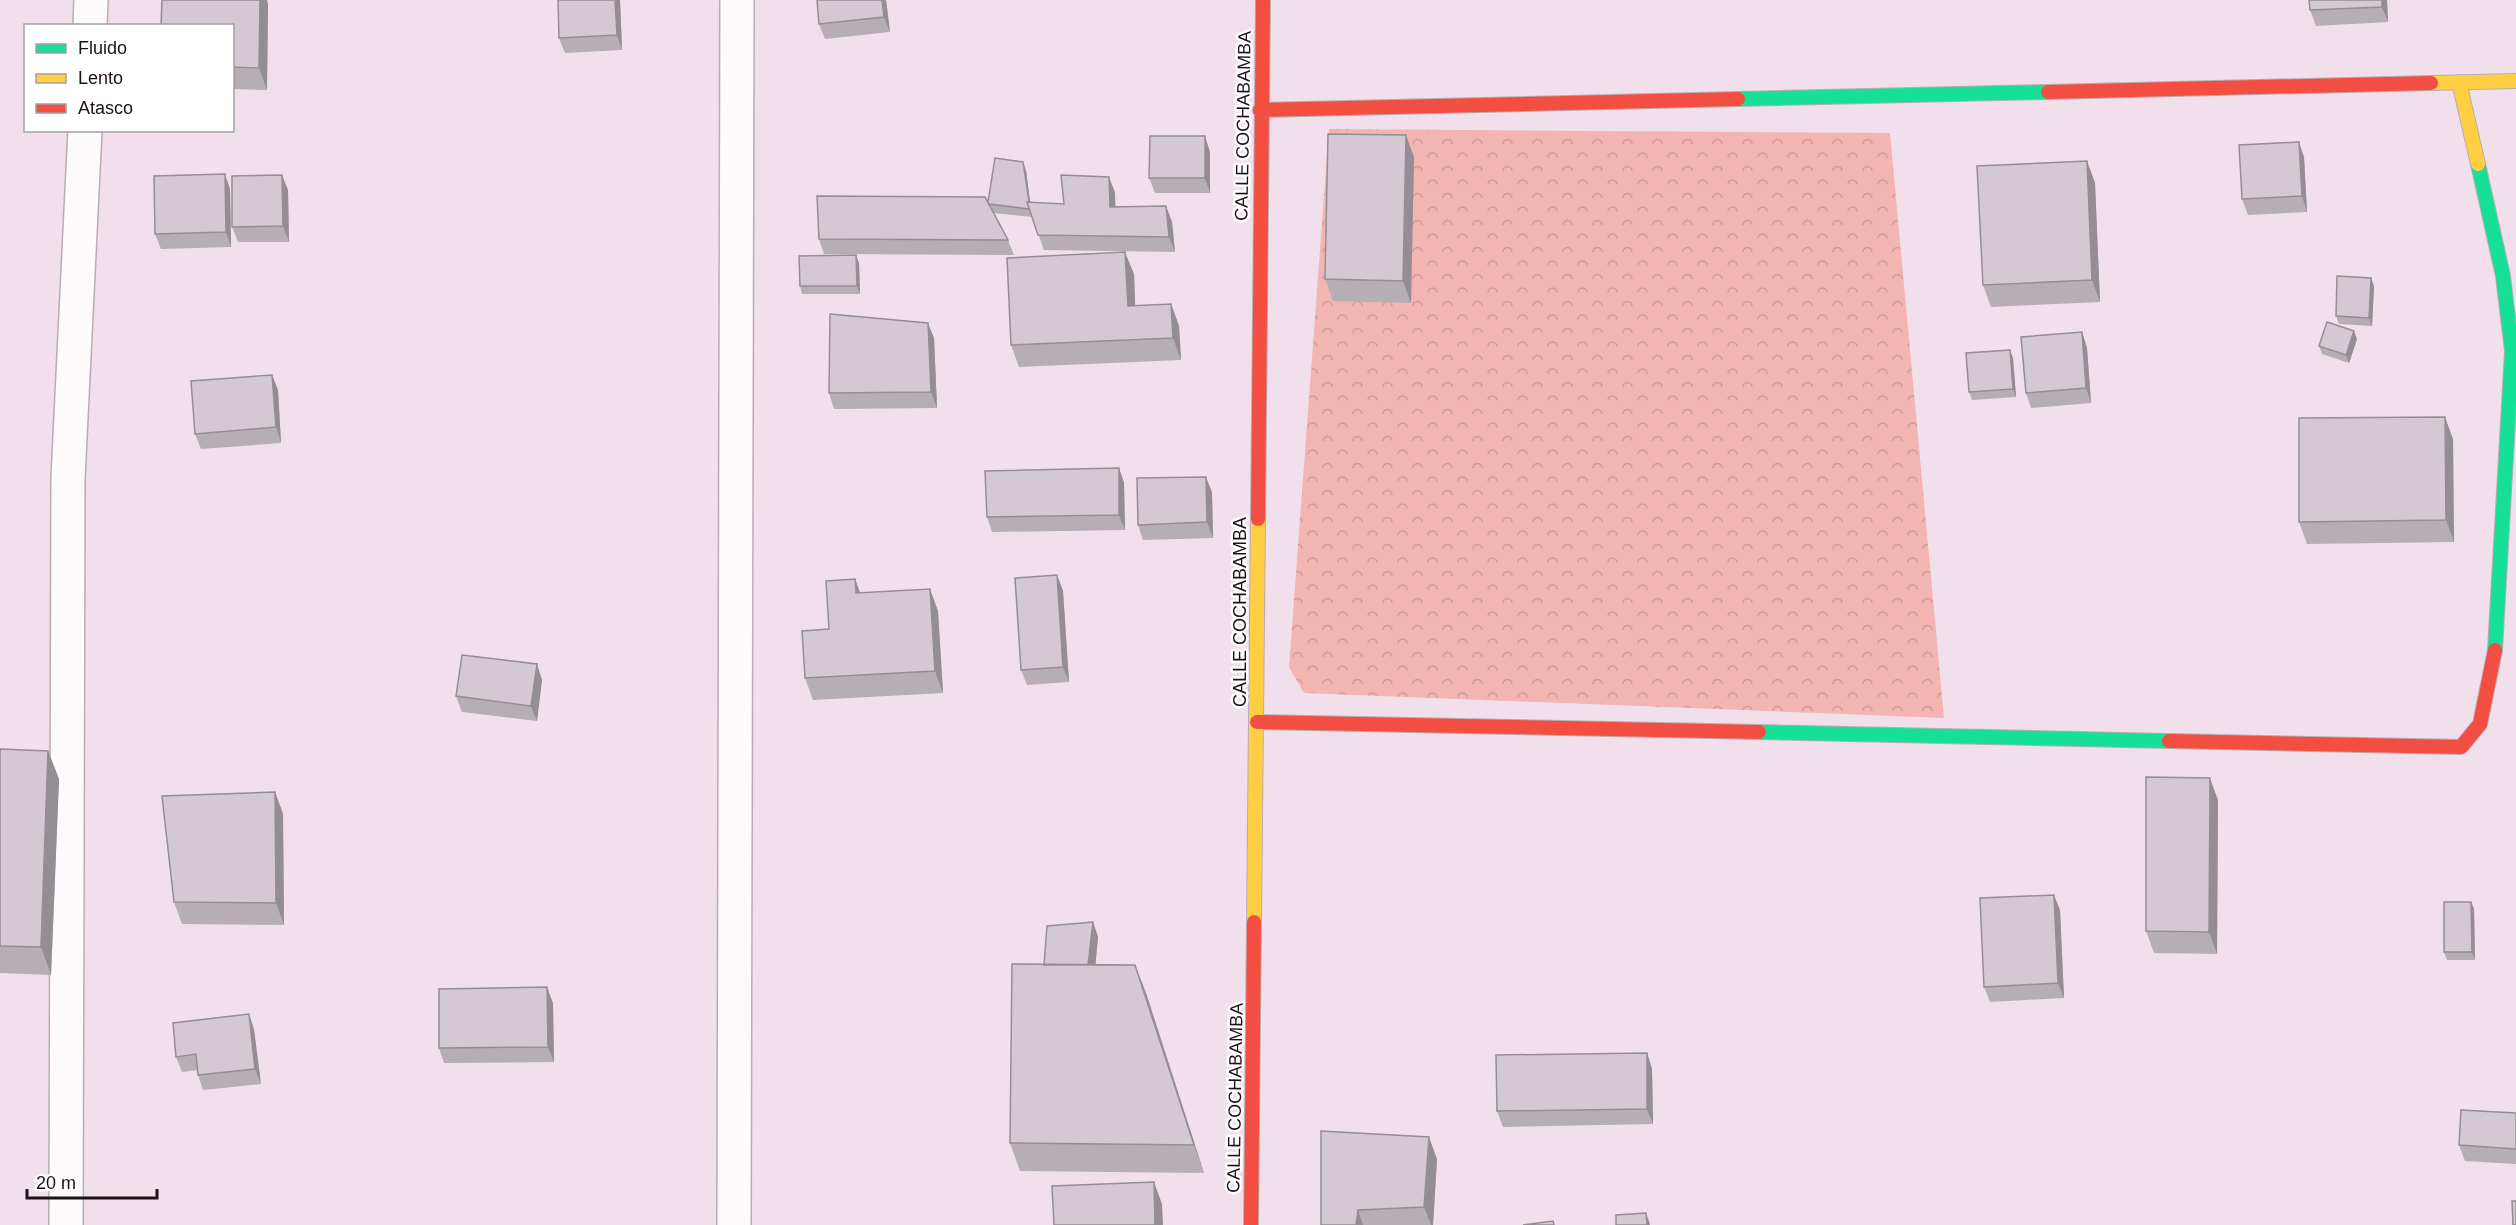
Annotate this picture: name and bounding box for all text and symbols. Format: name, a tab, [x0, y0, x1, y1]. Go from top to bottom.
legend	[24, 24, 234, 132]
street label: CALLE COCHABAMBA	[1231, 31, 1255, 221]
text: Fluido	[78, 38, 127, 58]
text: Lento	[78, 68, 123, 88]
text: Atasco	[78, 98, 133, 118]
street label: CALLE COCHABAMBA	[1230, 517, 1250, 707]
street label: CALLE COCHABAMBA	[1223, 1003, 1247, 1193]
scale bar	[27, 1162, 158, 1200]
text: 20 m	[36, 1173, 76, 1193]

